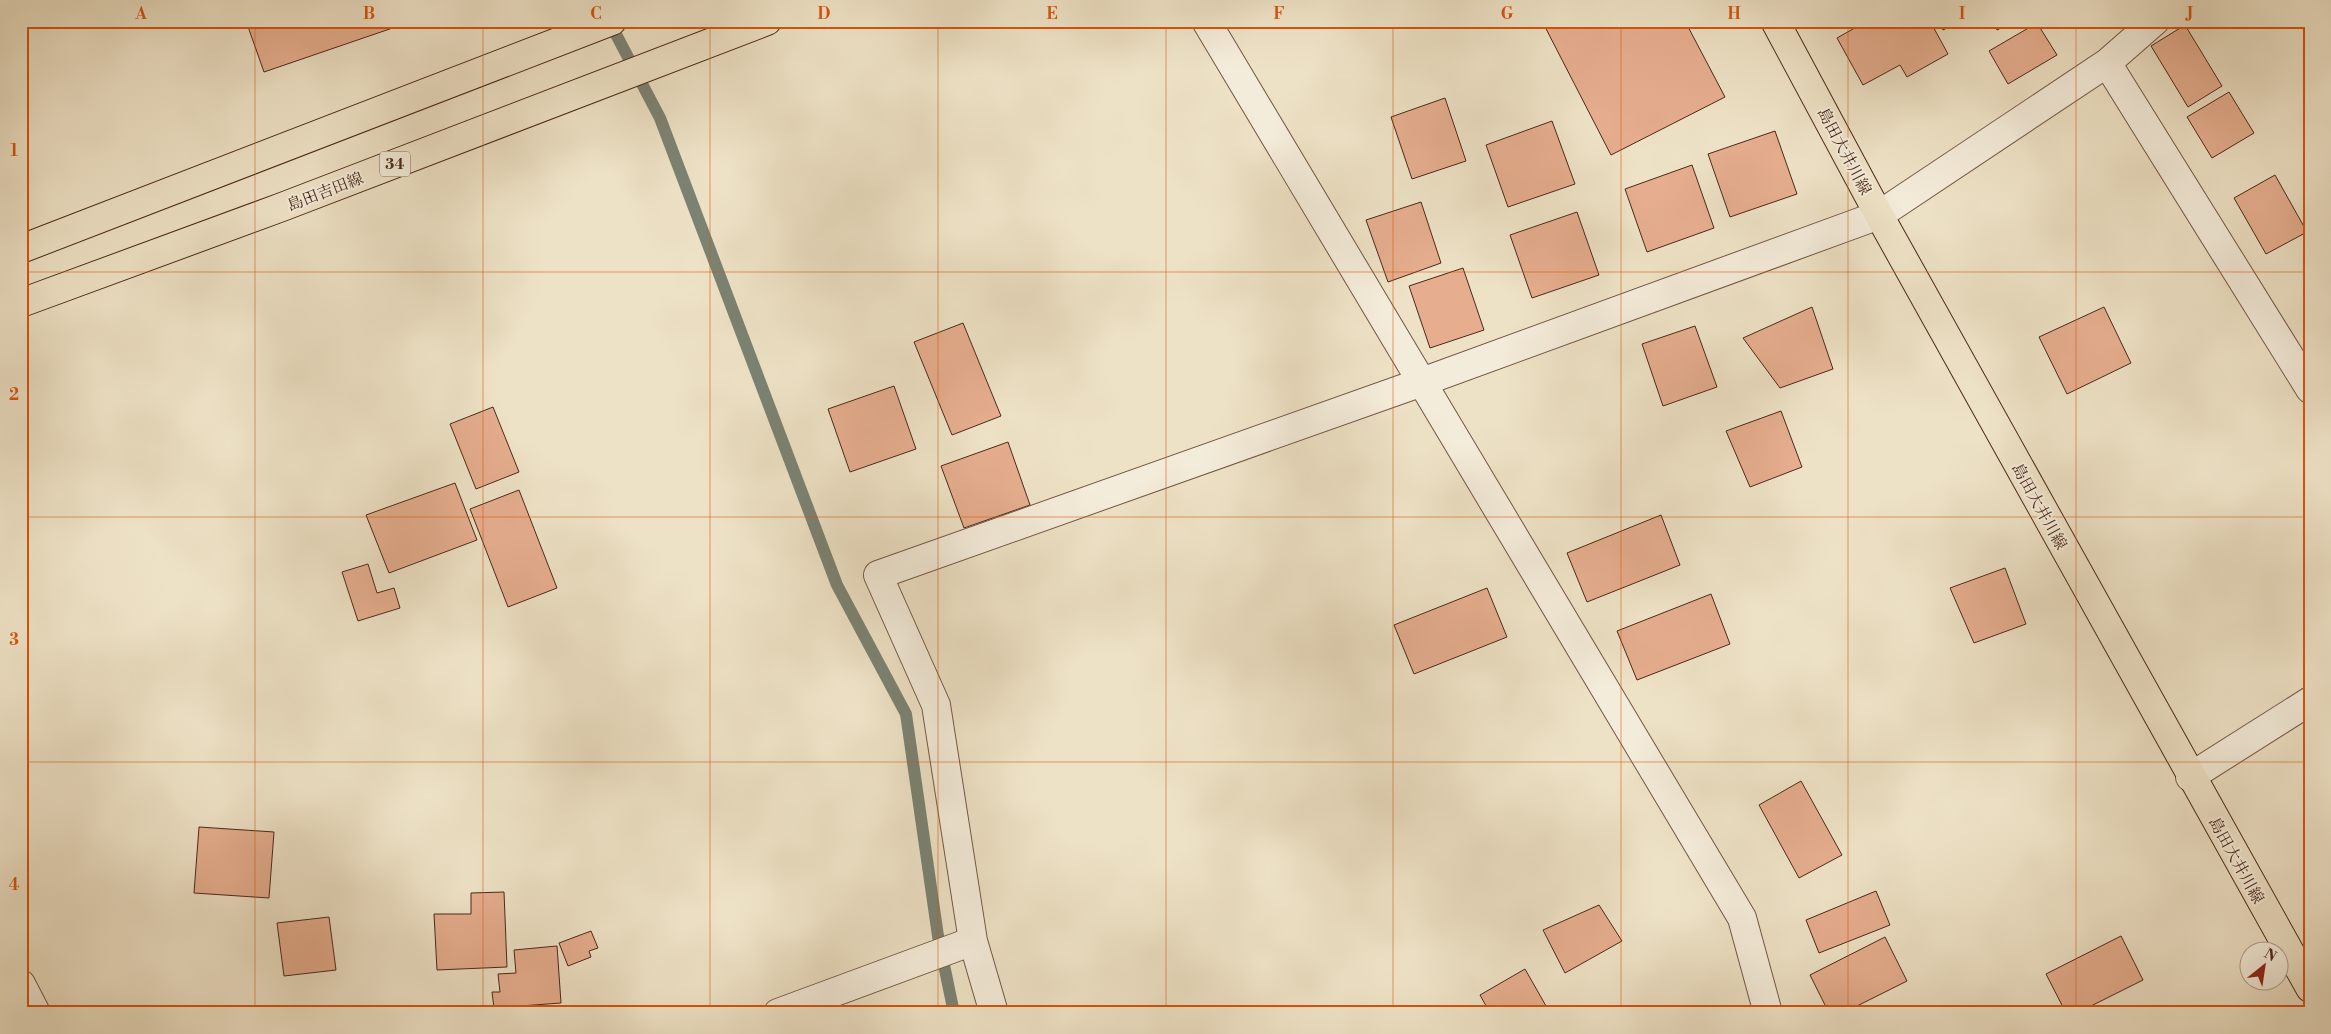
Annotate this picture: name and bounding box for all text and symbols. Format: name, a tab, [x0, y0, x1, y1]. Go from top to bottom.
text: A	[134, 4, 147, 24]
text: B	[363, 4, 375, 24]
text: C	[590, 4, 602, 24]
text: D	[818, 4, 831, 24]
text: E	[1046, 4, 1058, 24]
text: F	[1273, 4, 1285, 24]
text: G	[1501, 4, 1514, 24]
text: H	[1727, 4, 1741, 24]
text: I	[1959, 4, 1965, 24]
text: J	[2185, 4, 2193, 24]
street label: 島田大井川線	[1813, 104, 1875, 199]
text: 1	[10, 141, 18, 161]
road number: 34	[380, 152, 410, 176]
street label: 島田吉田線	[284, 168, 366, 216]
text: 2	[9, 385, 19, 405]
street label: 島田大井川線	[2007, 460, 2071, 553]
text: 3	[9, 630, 19, 650]
street label: 島田大井川線	[2204, 814, 2268, 907]
text: 4	[9, 875, 20, 895]
north arrow	[2238, 942, 2288, 992]
text: N	[2261, 945, 2279, 966]

